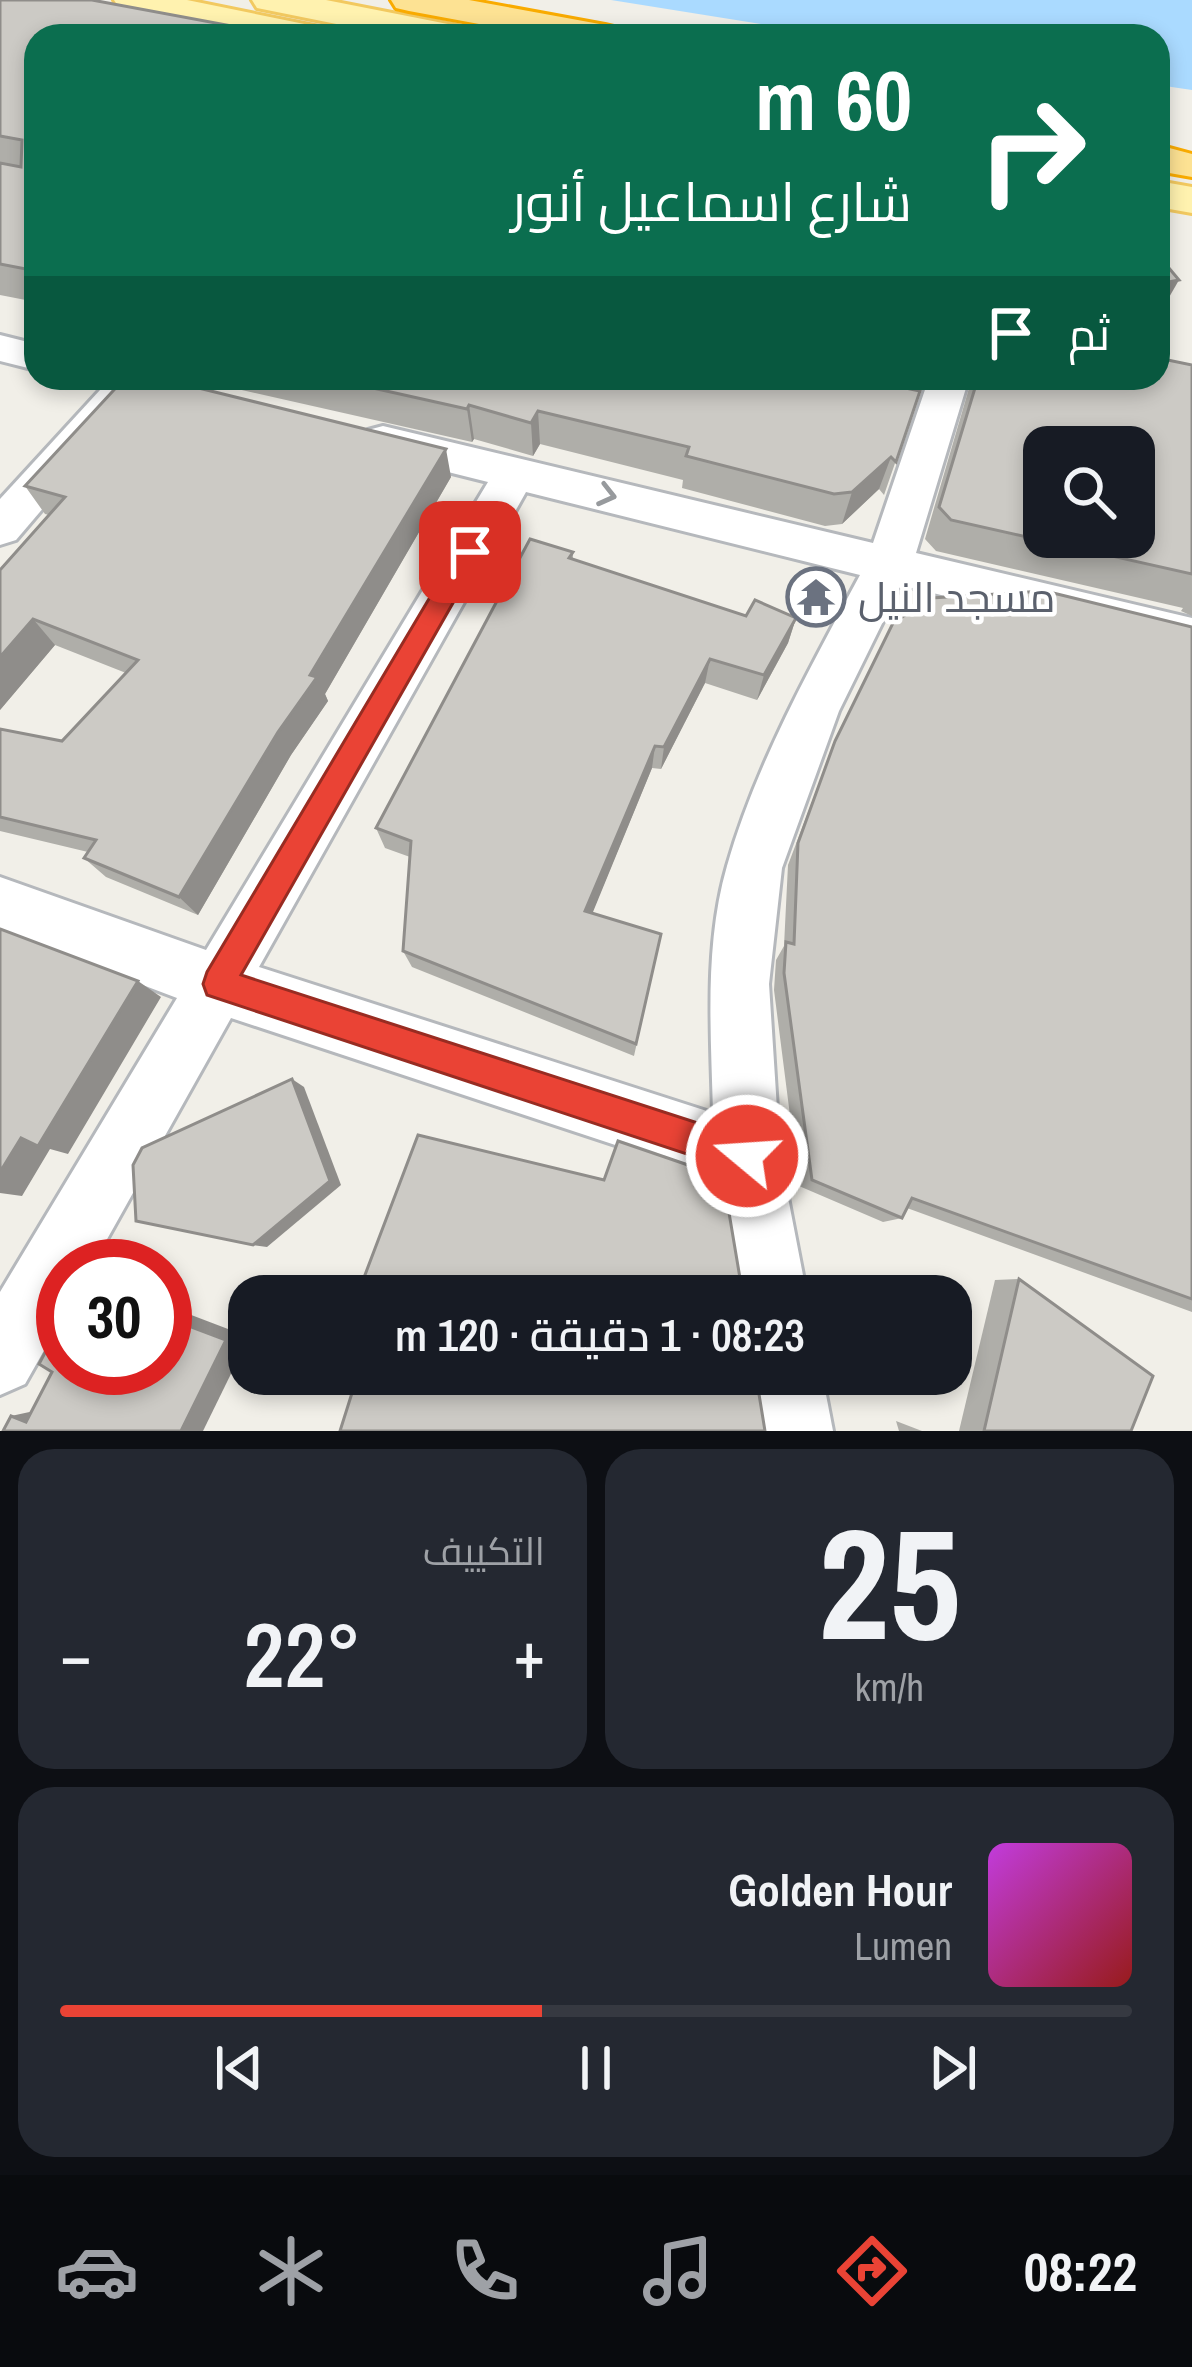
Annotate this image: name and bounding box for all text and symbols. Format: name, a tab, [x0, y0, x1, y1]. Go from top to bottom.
text: 60 m	[755, 43, 912, 156]
icon: right	[954, 72, 1110, 228]
text: شارع اسماعيل أنور	[511, 165, 912, 238]
icon: arrive	[978, 300, 1044, 366]
text: ثم	[1068, 303, 1110, 364]
map controls	[1023, 426, 1155, 558]
button: search	[1023, 426, 1155, 558]
one-way arrow	[596, 481, 616, 506]
pin	[419, 501, 521, 603]
icon: arrive	[437, 519, 503, 585]
temple icon: مسجد النيل	[785, 566, 847, 628]
place label: مسجد النيل	[858, 569, 1055, 625]
position arrow	[684, 1093, 810, 1219]
speed limit sign: 30	[36, 1239, 192, 1395]
text: 08:23 · 1 دقيقة · 120 m	[395, 1304, 805, 1365]
text: 25	[818, 1478, 961, 1688]
text: التكييف	[423, 1525, 545, 1577]
text: 22°	[243, 1594, 362, 1715]
text: −	[60, 1610, 92, 1699]
text: +	[513, 1610, 545, 1699]
text: km/h	[855, 1661, 924, 1713]
text: Golden Hour	[729, 1859, 952, 1920]
text: Lumen	[854, 1920, 952, 1972]
icon: previous	[206, 2035, 272, 2101]
icon: pause	[563, 2035, 629, 2101]
icon: next	[920, 2035, 986, 2101]
icon: car	[55, 2229, 139, 2313]
icon: climate	[249, 2229, 333, 2313]
icon: phone	[443, 2229, 527, 2313]
icon: music	[636, 2229, 720, 2313]
icon: directions	[830, 2229, 914, 2313]
text: 08:22	[1024, 2235, 1137, 2308]

